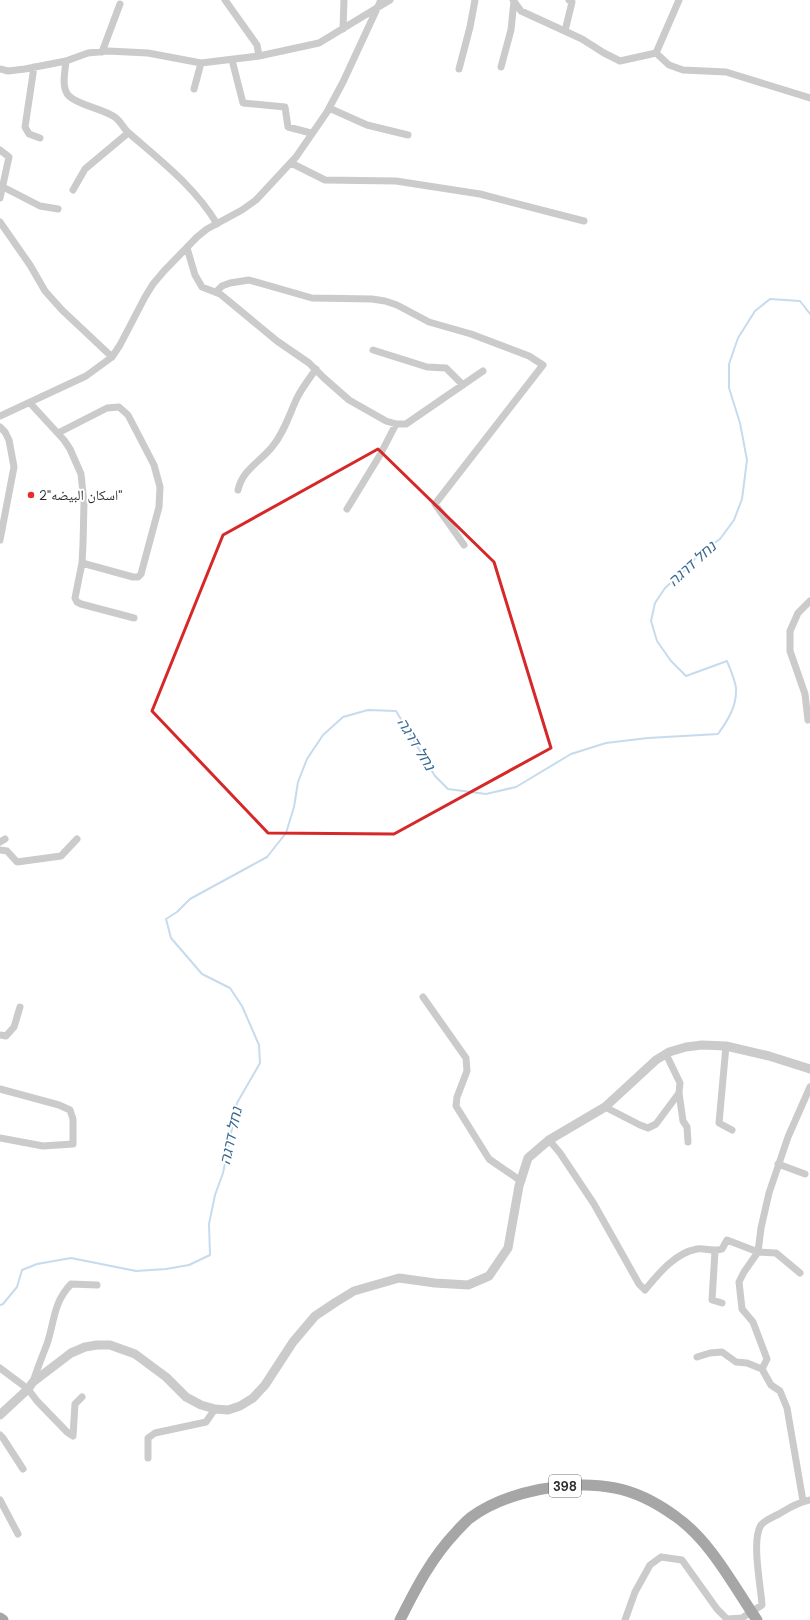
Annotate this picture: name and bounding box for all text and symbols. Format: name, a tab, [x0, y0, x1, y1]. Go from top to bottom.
place label: اسكان البيضه"2"	[39, 486, 122, 504]
marker: اسكان البيضه"2"	[26, 490, 36, 500]
water label: נחל דרגה	[664, 536, 721, 591]
water label: נחל דרגה	[392, 714, 440, 775]
water label: נחל דרגה	[215, 1104, 247, 1167]
road number: 398	[549, 1475, 581, 1497]

